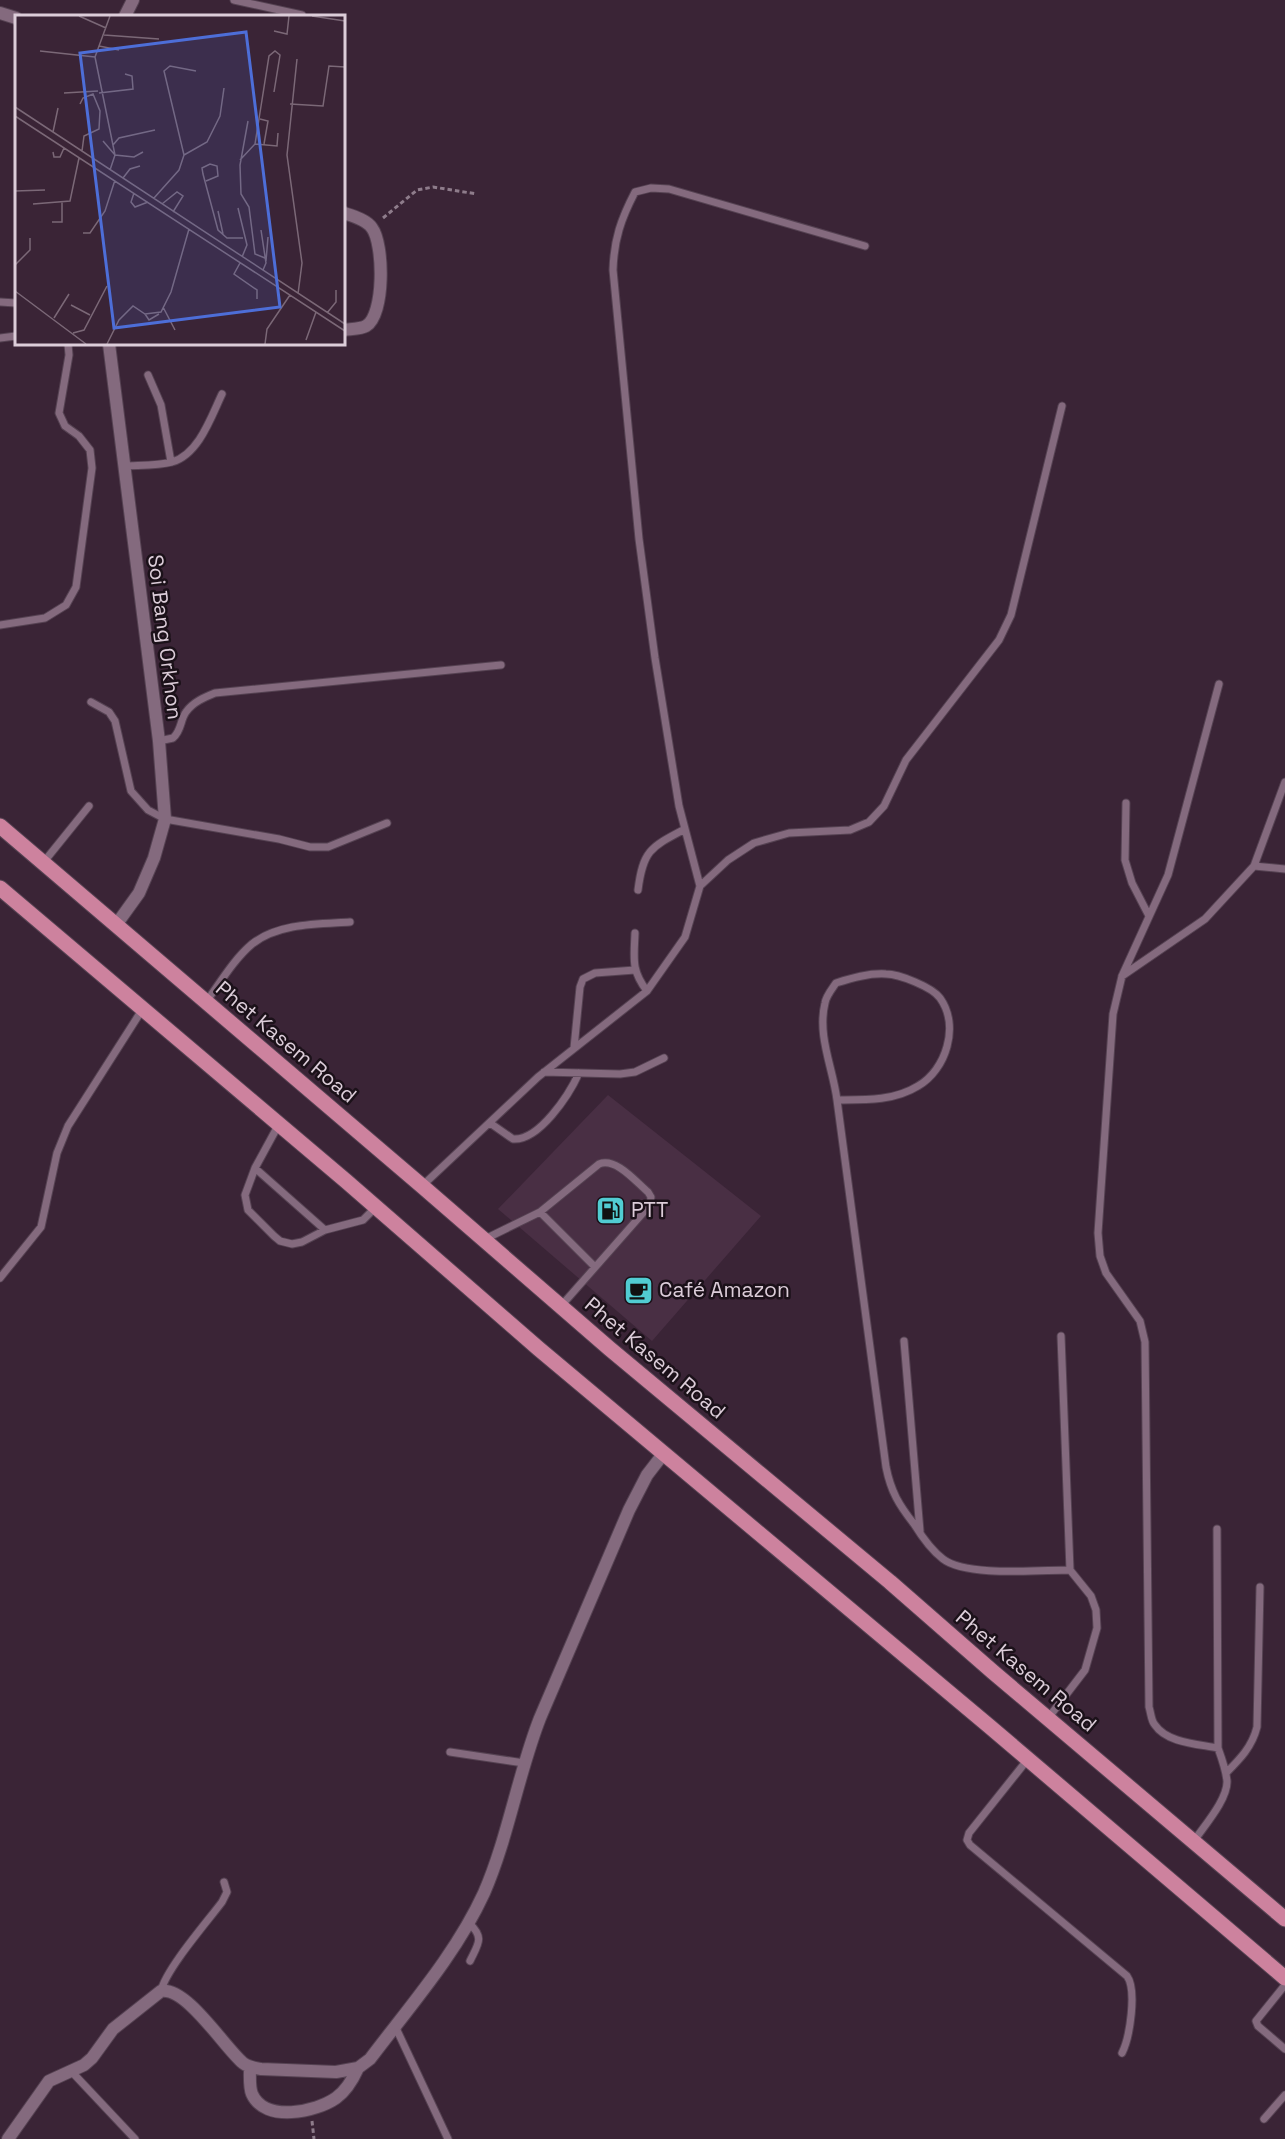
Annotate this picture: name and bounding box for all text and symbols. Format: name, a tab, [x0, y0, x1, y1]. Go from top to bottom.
inset map	[15, 15, 345, 345]
street label: Soi Bang Orkhon	[142, 553, 189, 721]
street label: Phet Kasem Road	[210, 975, 362, 1108]
fuel station icon: PTT	[594, 1194, 626, 1226]
place label: PTT	[631, 1196, 668, 1223]
cafe icon: Café Amazon	[622, 1274, 654, 1306]
place label: Café Amazon	[659, 1276, 790, 1303]
street label: Phet Kasem Road	[579, 1291, 731, 1424]
street label: Phet Kasem Road	[950, 1604, 1102, 1737]

